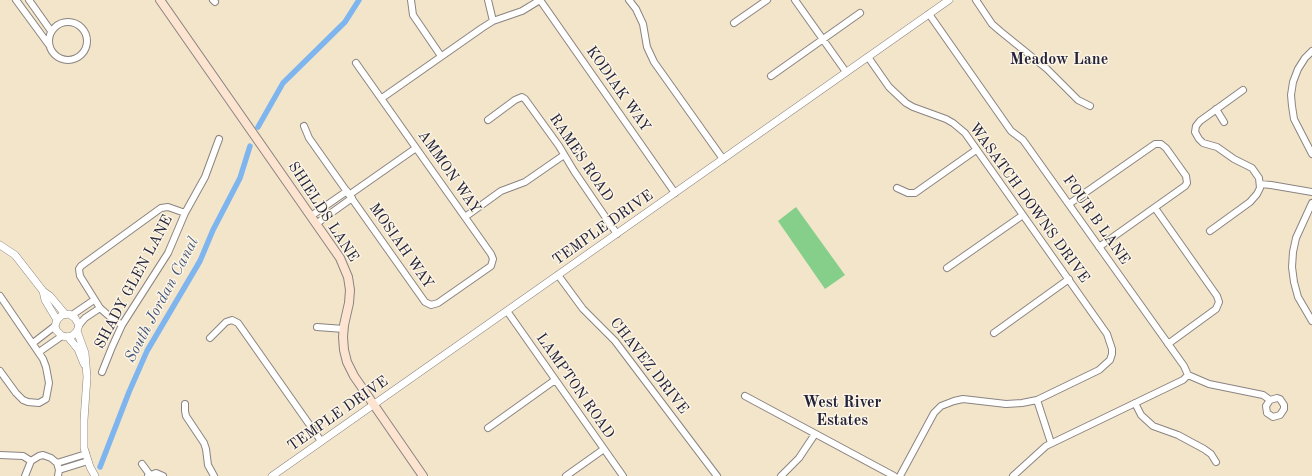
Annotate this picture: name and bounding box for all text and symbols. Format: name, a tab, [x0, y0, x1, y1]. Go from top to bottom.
street label: KODIAK WAY	[582, 43, 654, 135]
district label: Meadow Lane	[1010, 50, 1108, 70]
street label: RAMES ROAD	[545, 111, 617, 205]
street label: WASATCH DOWNS DRIVE	[965, 119, 1093, 287]
street label: AMMON WAY	[414, 127, 484, 217]
street label: SHIELDS LANE	[284, 158, 362, 266]
street label: FOUR B LANE	[1059, 172, 1133, 268]
street label: TEMPLE DRIVE	[549, 187, 657, 269]
street label: MOSIAH WAY	[365, 200, 437, 292]
street label: SHADY GLEN LANE	[91, 212, 177, 352]
water label: South Jordan Canal	[121, 234, 203, 366]
street label: CHAVEZ DRIVE	[606, 314, 692, 418]
street label: LAMPTON ROAD	[532, 330, 618, 442]
street label: TEMPLE DRIVE	[284, 373, 392, 455]
district label: West River Estates	[803, 393, 881, 431]

